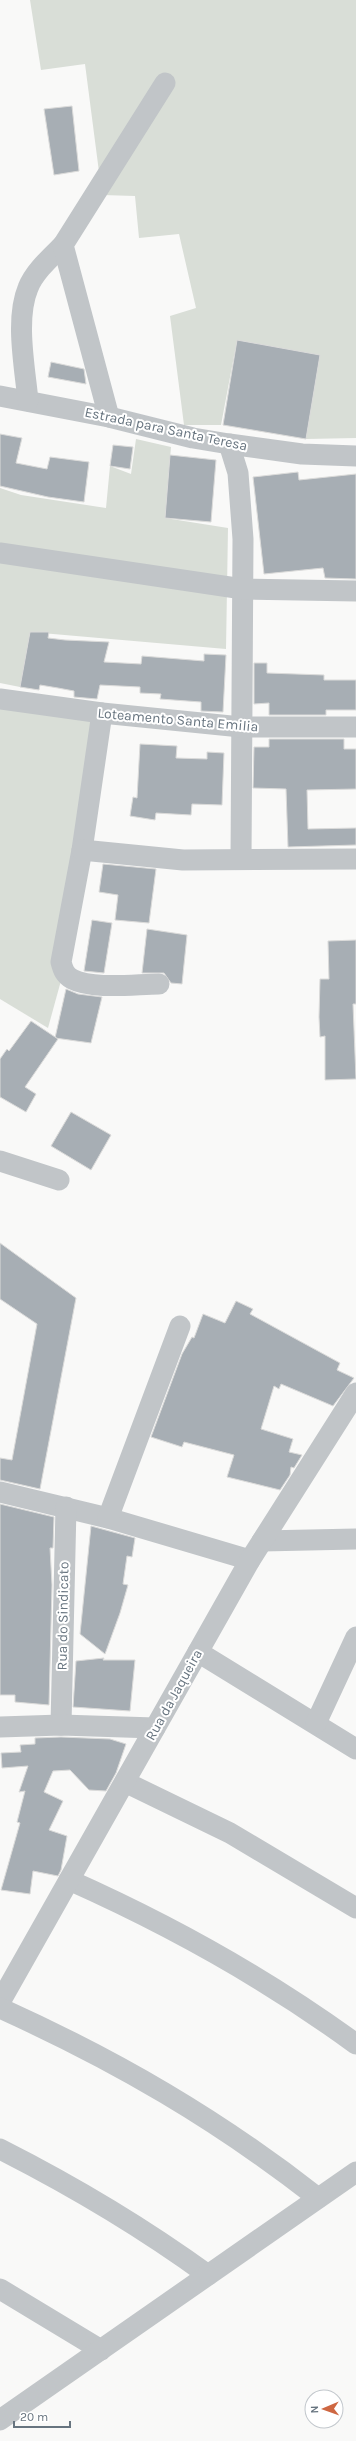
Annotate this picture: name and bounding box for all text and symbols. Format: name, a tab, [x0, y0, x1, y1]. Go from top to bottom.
street label: Estrada para Santa Teresa	[83, 403, 249, 455]
street label: Loteamento Santa Emilia	[97, 705, 259, 735]
street label: Rua do Sindicato	[54, 1561, 72, 1671]
street label: Rua da Jaqueira	[142, 1646, 206, 1744]
north arrow	[304, 2389, 344, 2429]
scale bar	[14, 2403, 70, 2429]
text: N	[308, 2405, 321, 2414]
text: 20 m	[20, 2410, 48, 2424]

